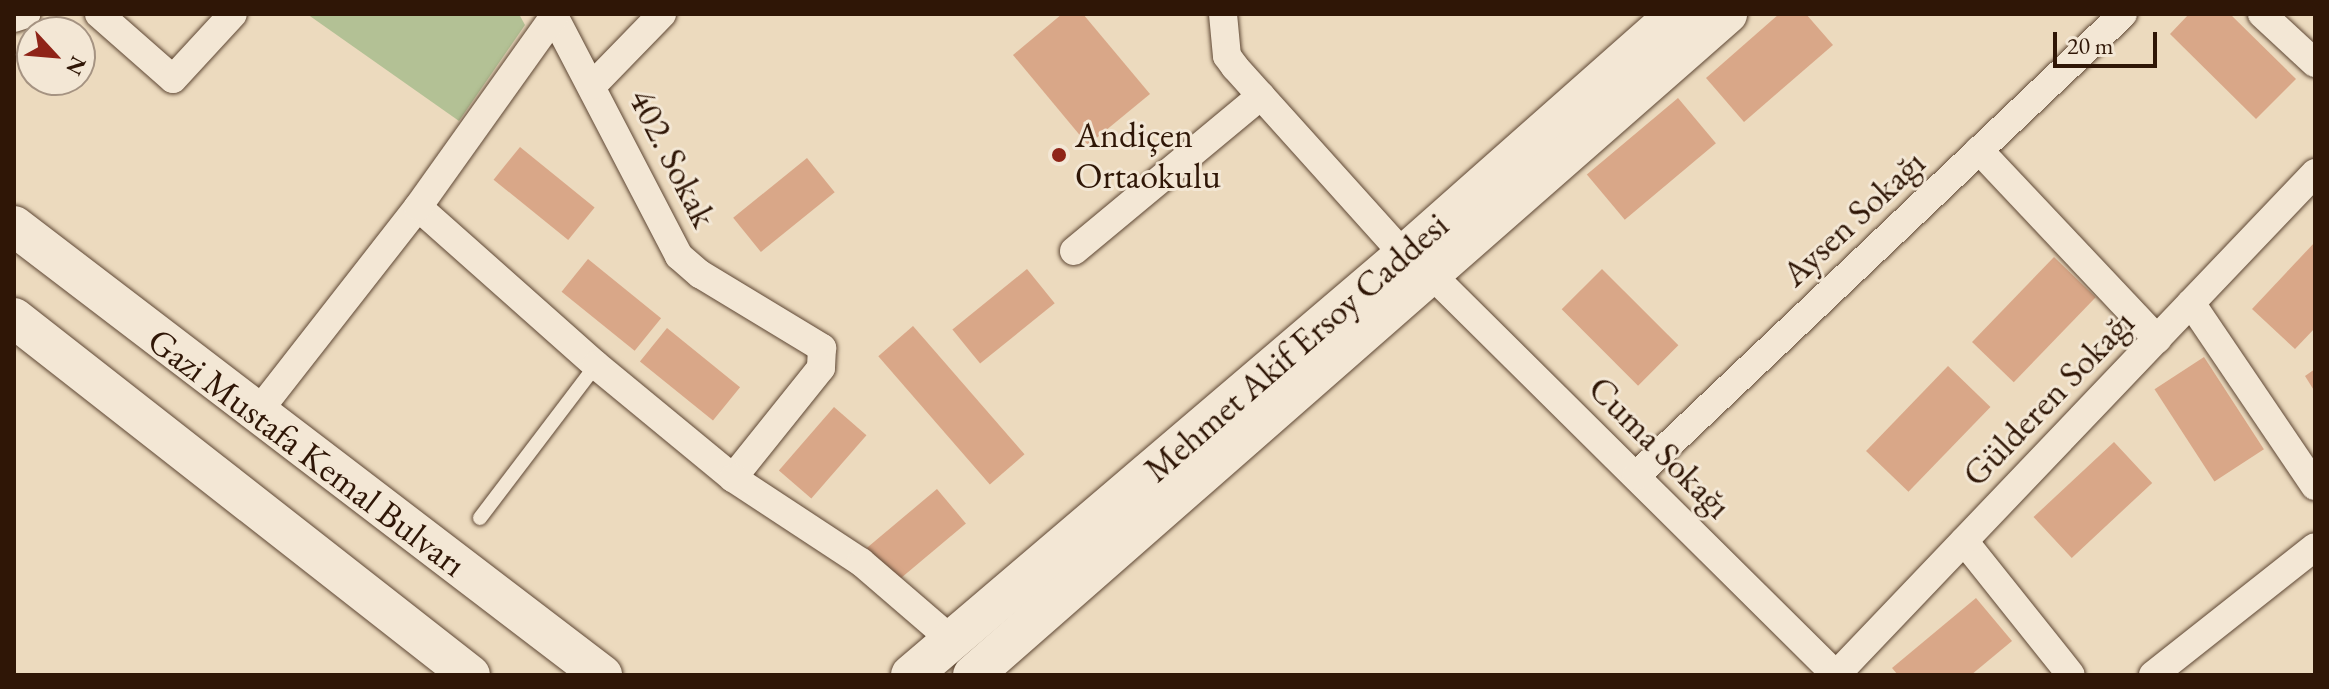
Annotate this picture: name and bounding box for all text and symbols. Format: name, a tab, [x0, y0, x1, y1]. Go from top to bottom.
north arrow	[16, 16, 96, 96]
scale bar	[2057, 16, 2161, 66]
text: 20 m	[2067, 30, 2114, 61]
text: N	[59, 52, 93, 80]
street label: 402. Sokak	[620, 82, 726, 234]
place label: Andiçen Ortaokulu	[1075, 112, 1221, 197]
street label: Aysen Sokağı	[1773, 141, 1933, 295]
marker: Andiçen Ortaokulu	[1050, 146, 1068, 164]
street label: Mehmet Akif Ersoy Caddesi	[1135, 203, 1457, 491]
street label: Gülderen Sokağı	[1953, 301, 2143, 495]
street label: Gazi Mustafa Kemal Bulvarı	[140, 319, 474, 585]
street label: Cuma Sokağı	[1580, 367, 1740, 527]

